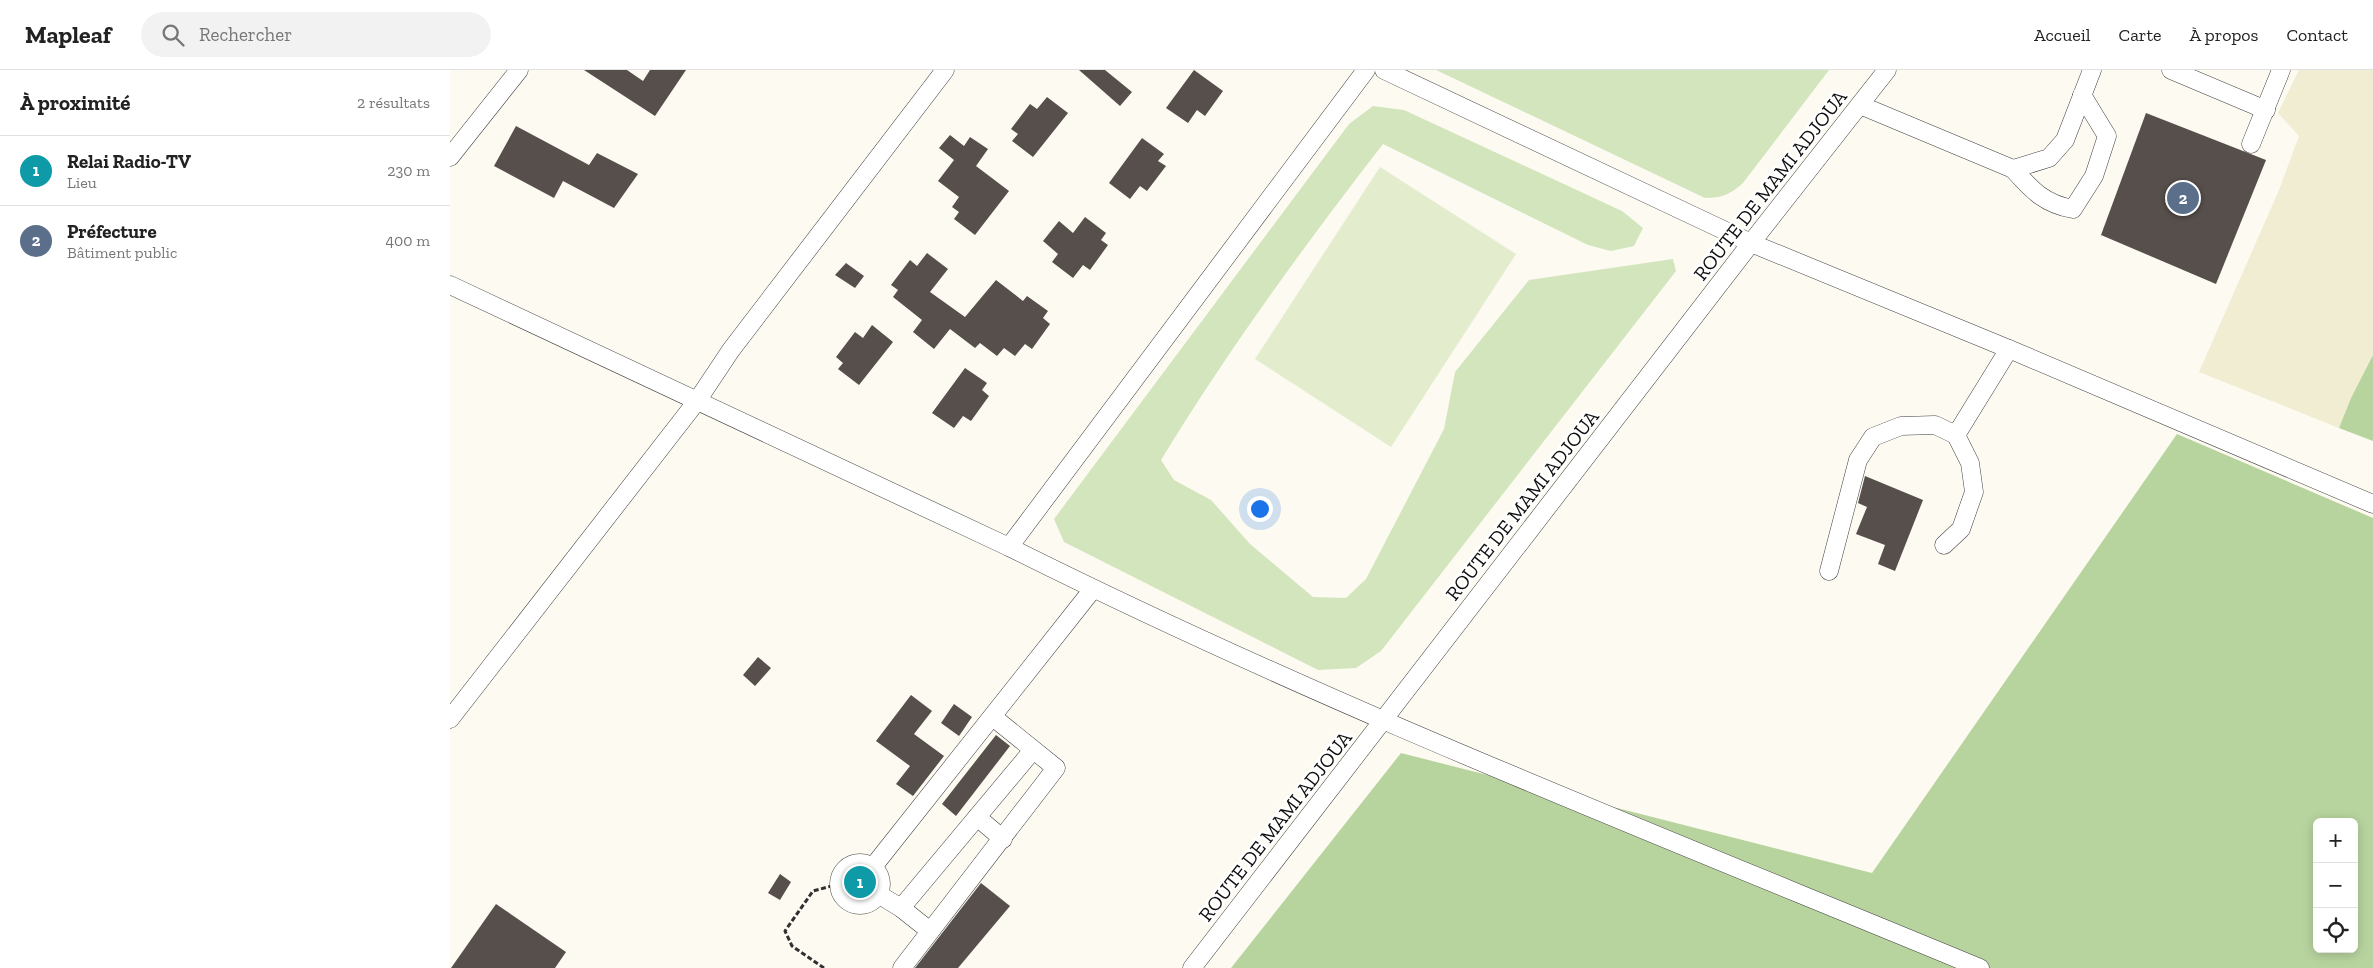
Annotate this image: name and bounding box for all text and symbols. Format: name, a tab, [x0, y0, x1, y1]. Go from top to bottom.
search box	[141, 12, 491, 57]
text: Mapleaf	[25, 20, 111, 49]
icon: search	[159, 21, 187, 49]
text: Rechercher	[199, 23, 292, 46]
text: Accueil	[2034, 24, 2091, 46]
text: Carte	[2119, 24, 2162, 46]
text: À propos	[2190, 24, 2258, 46]
text: Contact	[2286, 24, 2348, 46]
street label: ROUTE DE MAMI ADJOUA	[1688, 84, 1852, 285]
text: À proximité	[20, 90, 130, 115]
text: 2 résultats	[357, 93, 430, 112]
text: Relai Radio-TV	[67, 150, 191, 173]
text: 1	[33, 161, 39, 180]
text: 230 m	[387, 161, 430, 180]
text: Lieu	[67, 173, 97, 192]
pin: 2	[2167, 179, 2199, 217]
text: Préfecture	[67, 220, 157, 243]
text: 2	[32, 231, 40, 250]
text: 400 m	[386, 231, 430, 250]
text: Bâtiment public	[67, 243, 177, 262]
street label: ROUTE DE MAMI ADJOUA	[1440, 404, 1604, 605]
your location	[1247, 496, 1273, 522]
street label: ROUTE DE MAMI ADJOUA	[1193, 725, 1357, 926]
map controls	[2313, 818, 2358, 953]
button: +	[2313, 818, 2358, 863]
pin: 1	[844, 863, 876, 901]
button: −	[2313, 863, 2358, 908]
button: locate	[2313, 908, 2358, 953]

